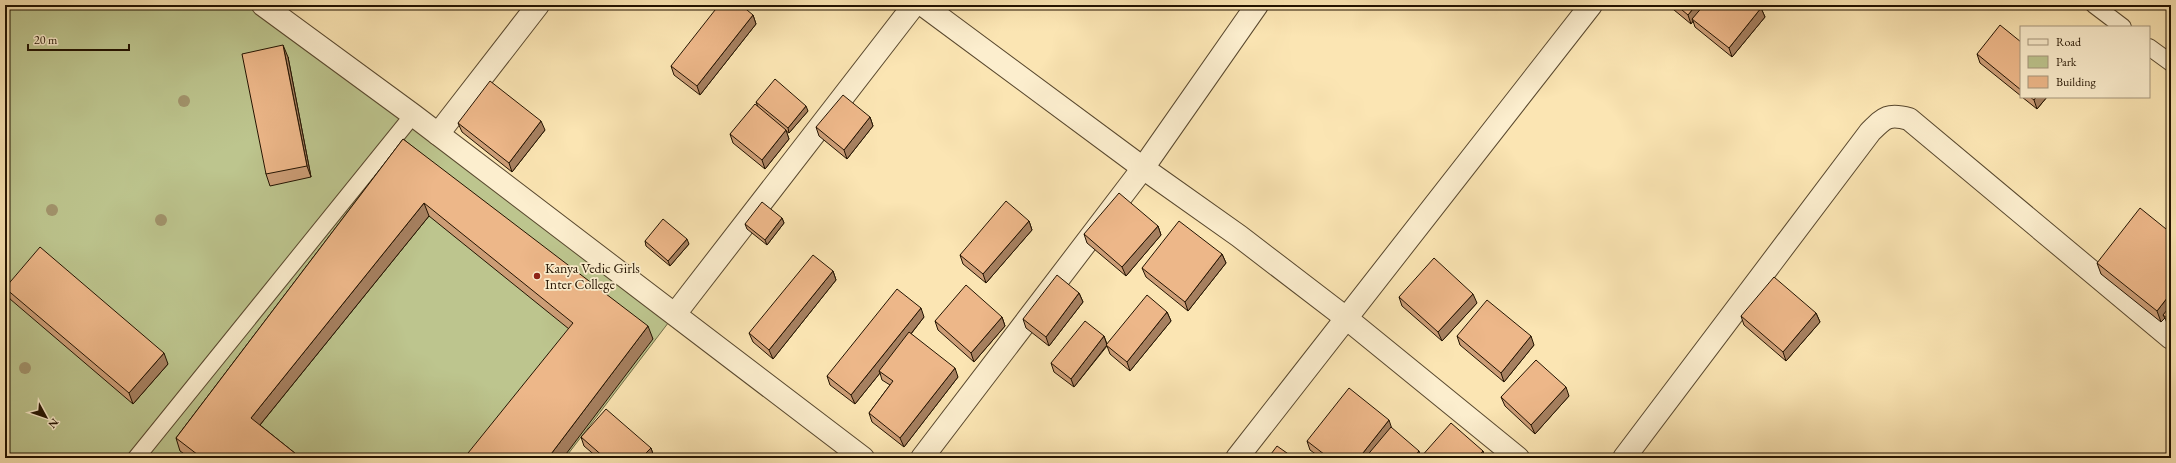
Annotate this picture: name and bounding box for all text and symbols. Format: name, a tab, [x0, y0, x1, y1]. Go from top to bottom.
scale bar	[28, 26, 129, 52]
legend	[2020, 26, 2150, 98]
text: 20 m	[34, 32, 58, 48]
text: Road	[2056, 34, 2082, 50]
text: Park	[2056, 54, 2077, 70]
text: Building	[2056, 74, 2097, 90]
place label: Kanya Vedic Girls Inter College	[545, 259, 640, 293]
marker: Kanya Vedic Girls Inter College	[532, 271, 542, 281]
north arrow	[26, 397, 66, 437]
text: N	[45, 416, 62, 431]

